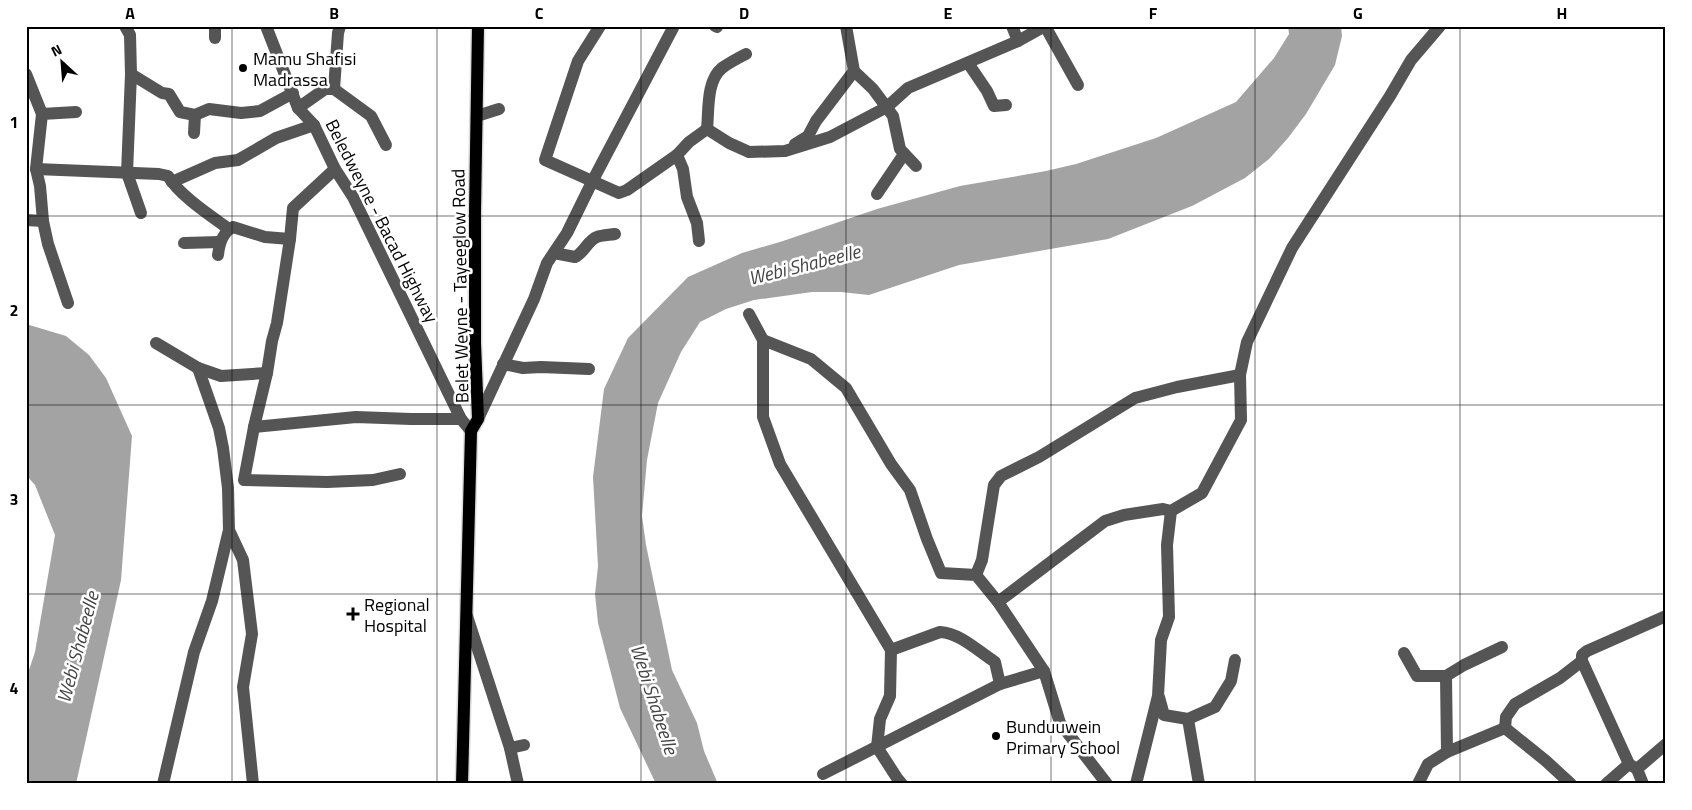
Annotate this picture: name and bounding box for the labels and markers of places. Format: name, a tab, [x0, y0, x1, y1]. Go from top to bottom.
place label: Mamu Shafisi Madrassa	[253, 45, 356, 93]
marker: Mamu Shafisi Madrassa	[237, 62, 249, 74]
place label: Regional Hospital	[364, 591, 430, 639]
marker: Regional Hospital	[346, 607, 360, 621]
place label: Bunduuwein Primary School	[1006, 713, 1120, 761]
marker: Bunduuwein Primary School	[990, 730, 1002, 742]

